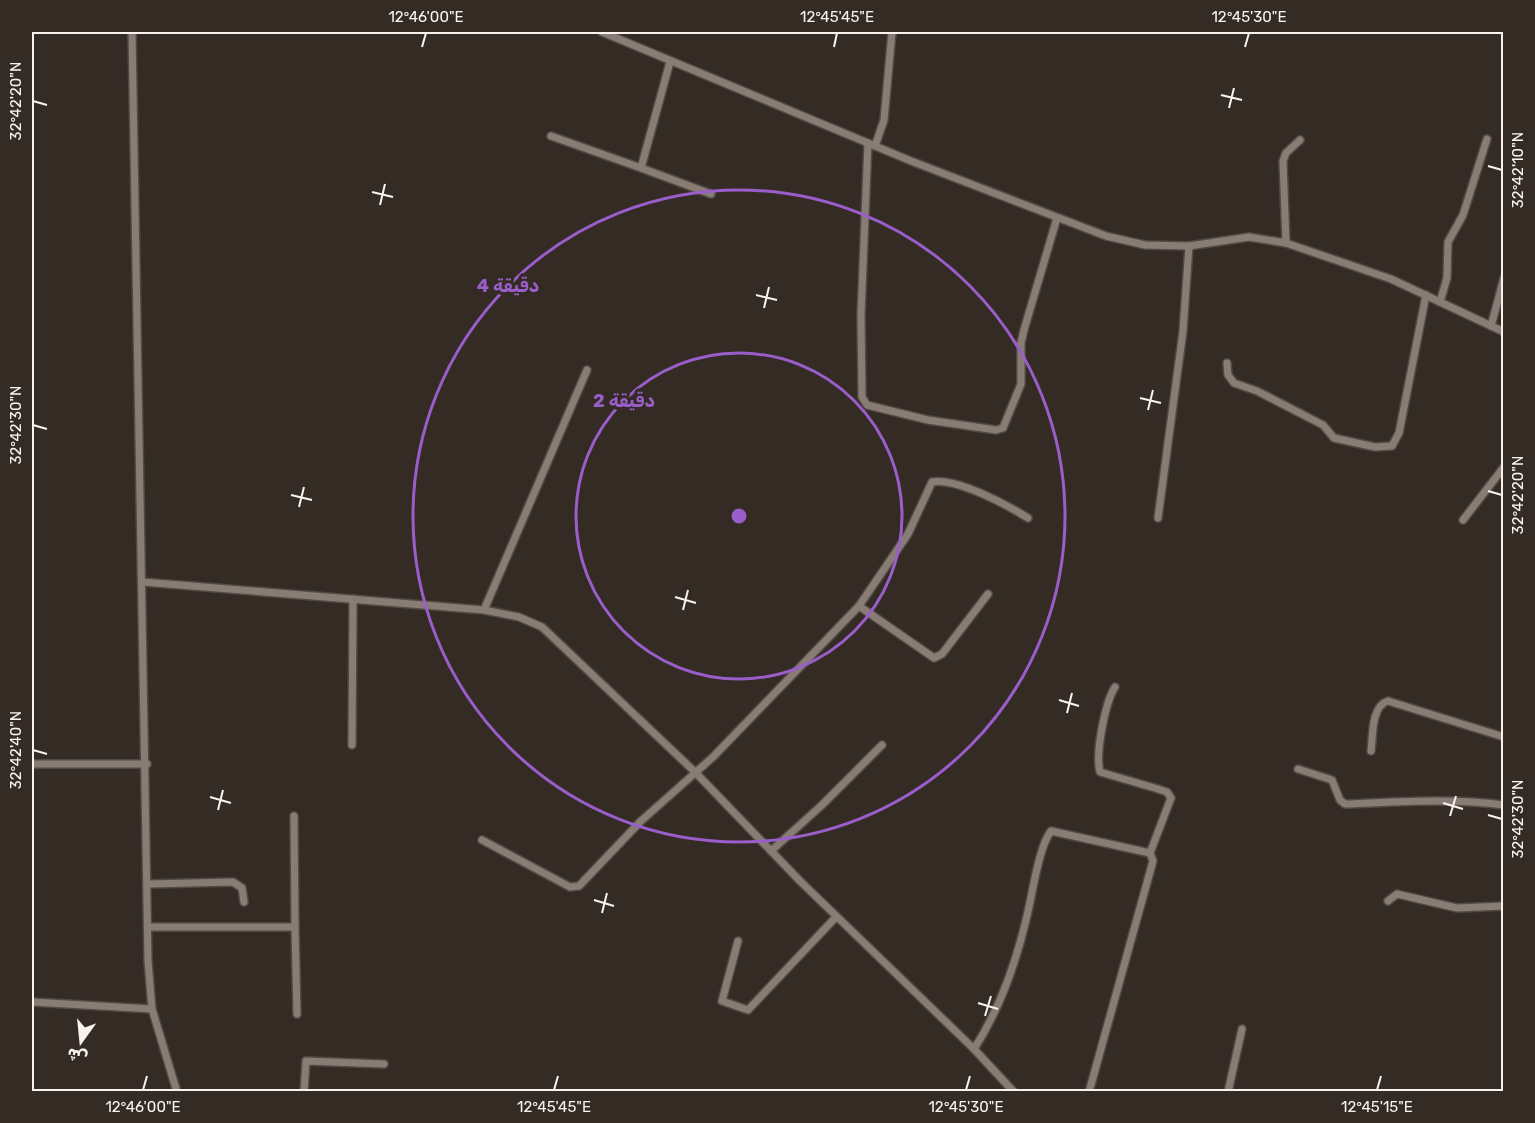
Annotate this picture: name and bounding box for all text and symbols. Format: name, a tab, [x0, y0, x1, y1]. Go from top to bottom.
text: 12°46'00"E	[388, 8, 464, 26]
text: 12°45'45"E	[800, 8, 874, 26]
text: 12°45'30"E	[1211, 8, 1287, 26]
text: 32°42'20"N	[7, 62, 25, 140]
text: 32°42'10"N	[1509, 132, 1527, 208]
text: 4 دقيقة	[477, 275, 539, 297]
text: 32°42'30"N	[7, 386, 25, 464]
text: 2 دقيقة	[593, 390, 655, 412]
text: 32°42'20"N	[1509, 456, 1527, 534]
centre of rings	[729, 506, 749, 526]
text: 32°42'40"N	[7, 711, 25, 789]
text: 32°42'30"N	[1509, 780, 1527, 858]
north arrow	[51, 1012, 111, 1072]
text: ش	[65, 1044, 90, 1068]
text: 12°46'00"E	[105, 1098, 181, 1116]
text: 12°45'45"E	[517, 1098, 591, 1116]
text: 12°45'30"E	[928, 1098, 1004, 1116]
text: 12°45'15"E	[1341, 1098, 1413, 1116]

